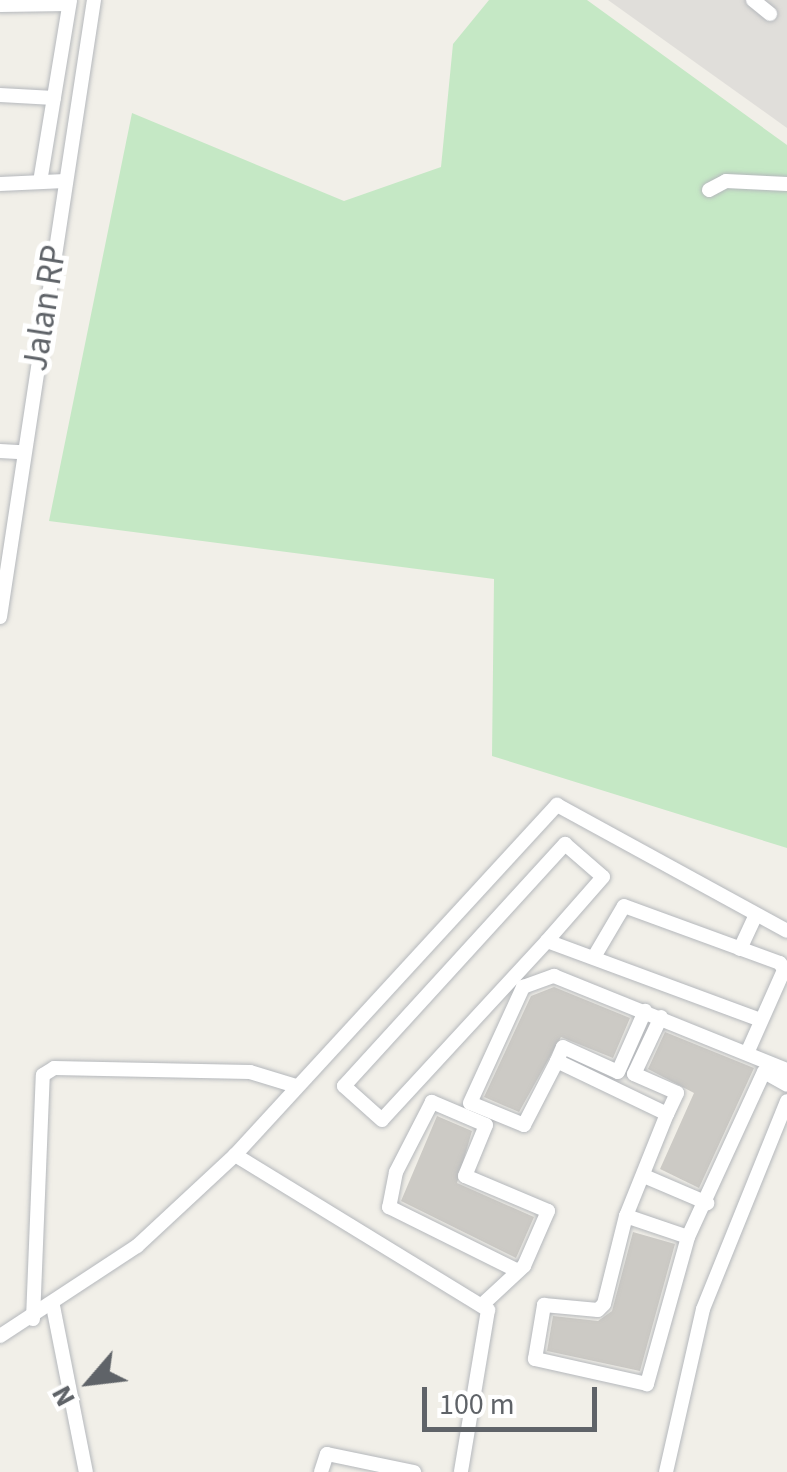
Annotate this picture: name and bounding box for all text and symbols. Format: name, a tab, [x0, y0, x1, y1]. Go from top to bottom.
street label: Jalan RP	[14, 242, 76, 374]
north arrow	[40, 1332, 140, 1432]
scale bar	[427, 1367, 602, 1429]
text: N	[41, 1378, 86, 1414]
text: 100 m	[439, 1383, 515, 1426]

